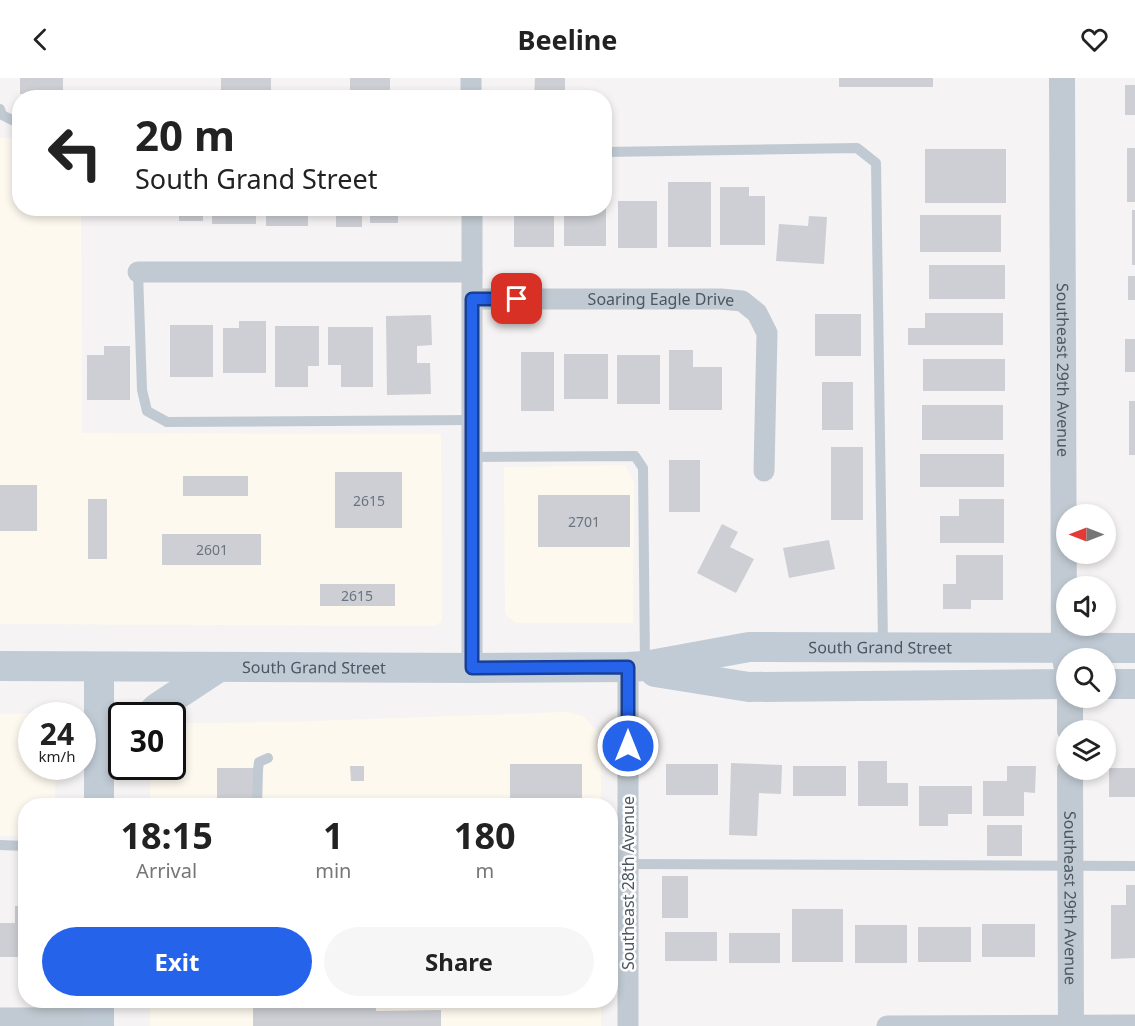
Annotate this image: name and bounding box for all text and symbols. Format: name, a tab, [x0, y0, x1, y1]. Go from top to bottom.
text: Beeline	[518, 21, 617, 58]
icon: back	[24, 23, 57, 56]
icon: heart	[1078, 23, 1111, 56]
text: 20 m	[135, 106, 235, 163]
icon: left	[36, 114, 114, 192]
text: South Grand Street	[135, 160, 377, 197]
pin	[491, 273, 542, 324]
icon: arrive	[500, 282, 533, 315]
street label: Southeast 29th Avenue	[1052, 283, 1074, 457]
street label: Soaring Eagle Drive	[588, 288, 735, 311]
house number: 2615	[353, 491, 385, 510]
north arrow	[1056, 504, 1116, 564]
map controls	[1056, 504, 1116, 780]
house number: 2701	[568, 512, 600, 531]
house number: 2601	[196, 540, 228, 559]
button: sound	[1056, 576, 1116, 636]
house number: 2615	[341, 586, 373, 605]
street label: South Grand Street	[808, 636, 952, 659]
button: search	[1056, 648, 1116, 708]
street label: South Grand Street	[242, 656, 386, 679]
speed limit sign: 30	[108, 702, 186, 780]
text: 24	[40, 713, 74, 754]
position arrow	[596, 714, 660, 778]
button: layers	[1056, 720, 1116, 780]
text: km/h	[39, 746, 75, 766]
street label: Southeast 28th Avenue	[617, 796, 639, 970]
text: 18:15	[120, 811, 213, 860]
text: 1	[323, 811, 344, 860]
text: 180	[454, 811, 516, 860]
street label: Southeast 29th Avenue	[1059, 811, 1082, 985]
text: Arrival	[136, 857, 197, 884]
text: min	[315, 857, 351, 884]
text: m	[475, 857, 494, 884]
button: Exit	[42, 927, 312, 996]
button: Share	[324, 927, 594, 996]

